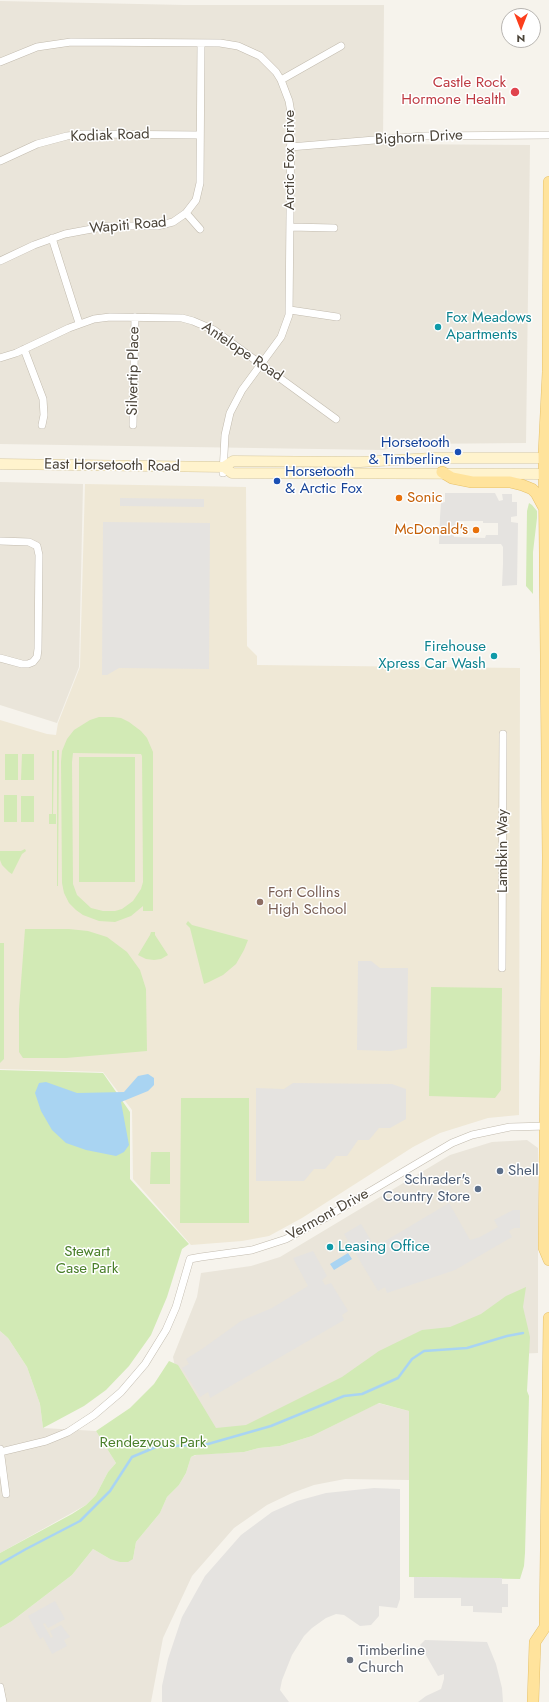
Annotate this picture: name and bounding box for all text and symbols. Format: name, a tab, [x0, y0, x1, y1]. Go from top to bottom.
north arrow	[501, 8, 541, 48]
text: N	[517, 31, 525, 47]
place label: Castle Rock Hormone Health	[401, 74, 506, 109]
marker: Castle Rock Hormone Health	[509, 86, 521, 98]
street label: Arctic Fox Drive	[281, 110, 299, 210]
street label: Kodiak Road	[70, 126, 150, 146]
street label: Bighorn Drive	[375, 127, 463, 149]
street label: Wapiti Road	[89, 214, 167, 238]
place label: Fox Meadows Apartments	[446, 309, 532, 344]
street label: Antelope Road	[198, 318, 286, 386]
marker: Fox Meadows Apartments	[433, 322, 443, 332]
street label: Silvertip Place	[124, 326, 144, 416]
place label: Horsetooth & Timberline	[368, 434, 450, 469]
marker: Horsetooth & Timberline	[453, 447, 463, 457]
street label: East Horsetooth Road	[44, 456, 180, 476]
place label: Horsetooth & Arctic Fox	[285, 463, 362, 498]
marker: Horsetooth & Arctic Fox	[272, 476, 282, 486]
place label: Sonic	[407, 489, 442, 507]
marker: Sonic	[394, 493, 404, 503]
place label: McDonald's	[394, 521, 468, 539]
marker: McDonald's	[471, 525, 481, 535]
place label: Firehouse Xpress Car Wash	[378, 638, 486, 673]
marker: Firehouse Xpress Car Wash	[489, 651, 499, 661]
street label: Lambkin Way	[494, 809, 512, 893]
place label: Fort Collins High School	[268, 884, 347, 919]
marker: Fort Collins High School	[255, 897, 265, 907]
place label: Shell	[508, 1162, 539, 1180]
marker: Shell	[495, 1166, 505, 1176]
place label: Schrader's Country Store	[383, 1171, 470, 1206]
marker: Schrader's Country Store	[473, 1184, 483, 1194]
street label: Vermont Drive	[284, 1185, 372, 1245]
place label: Leasing Office	[338, 1238, 430, 1256]
marker: Leasing Office	[325, 1242, 335, 1252]
park label: Stewart Case Park	[56, 1243, 118, 1278]
park label: Rendezvous Park	[100, 1434, 206, 1452]
place label: Timberline Church	[358, 1642, 425, 1677]
marker: Timberline Church	[345, 1655, 355, 1665]

